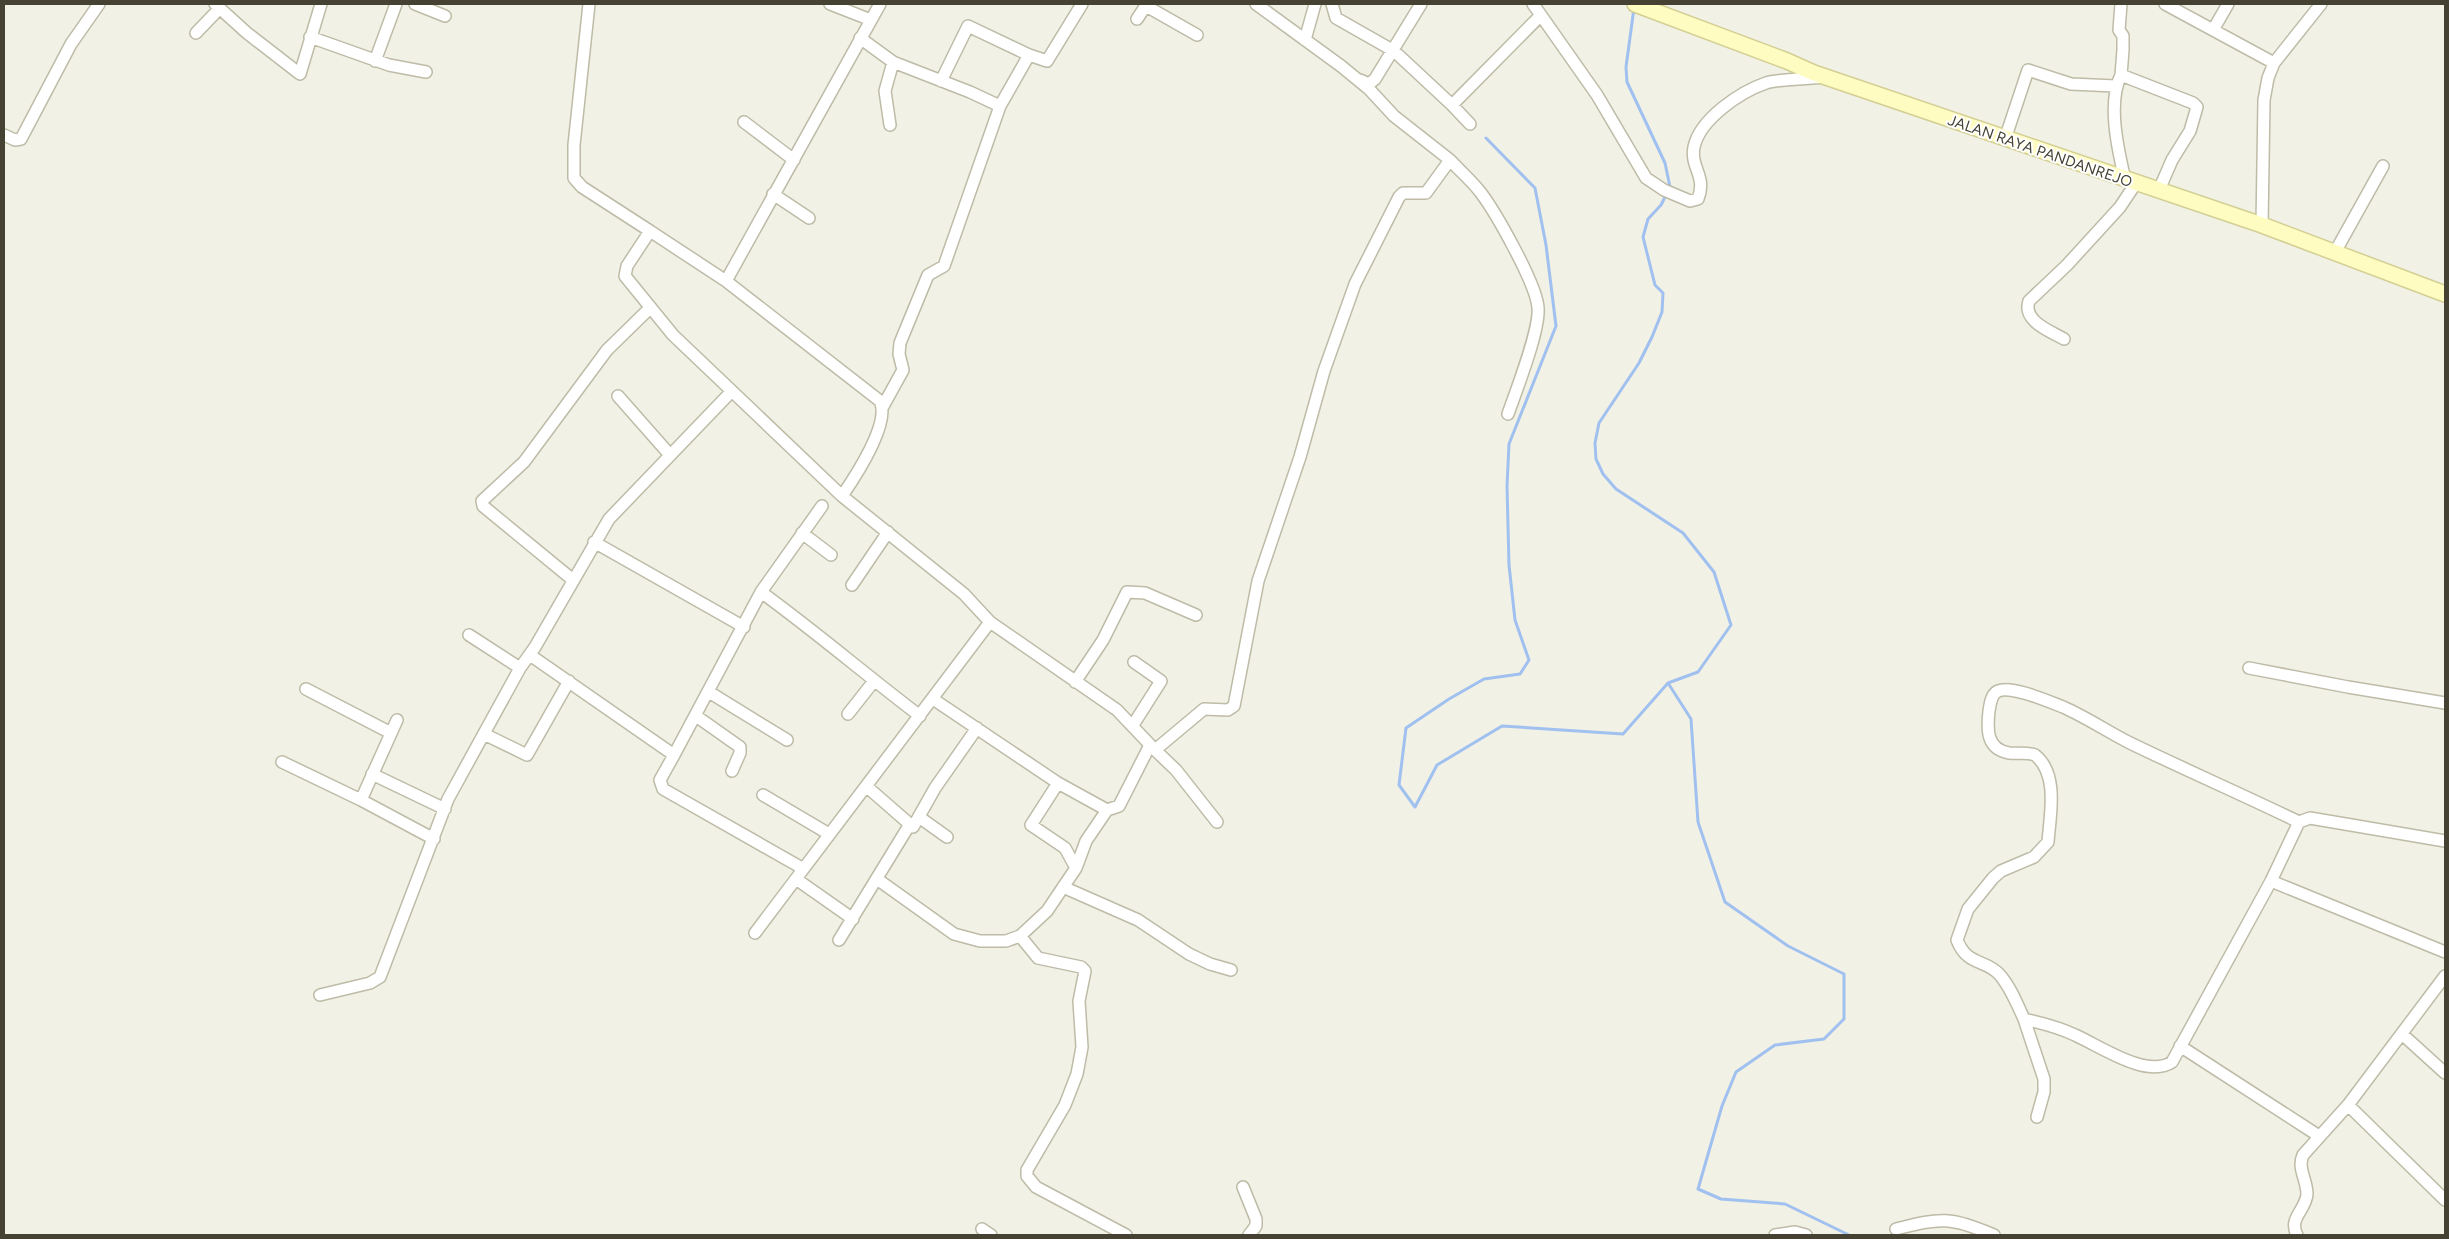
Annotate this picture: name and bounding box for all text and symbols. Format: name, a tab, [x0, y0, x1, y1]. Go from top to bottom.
street label: JALAN RAYA PANDANREJO	[1946, 111, 2134, 191]

